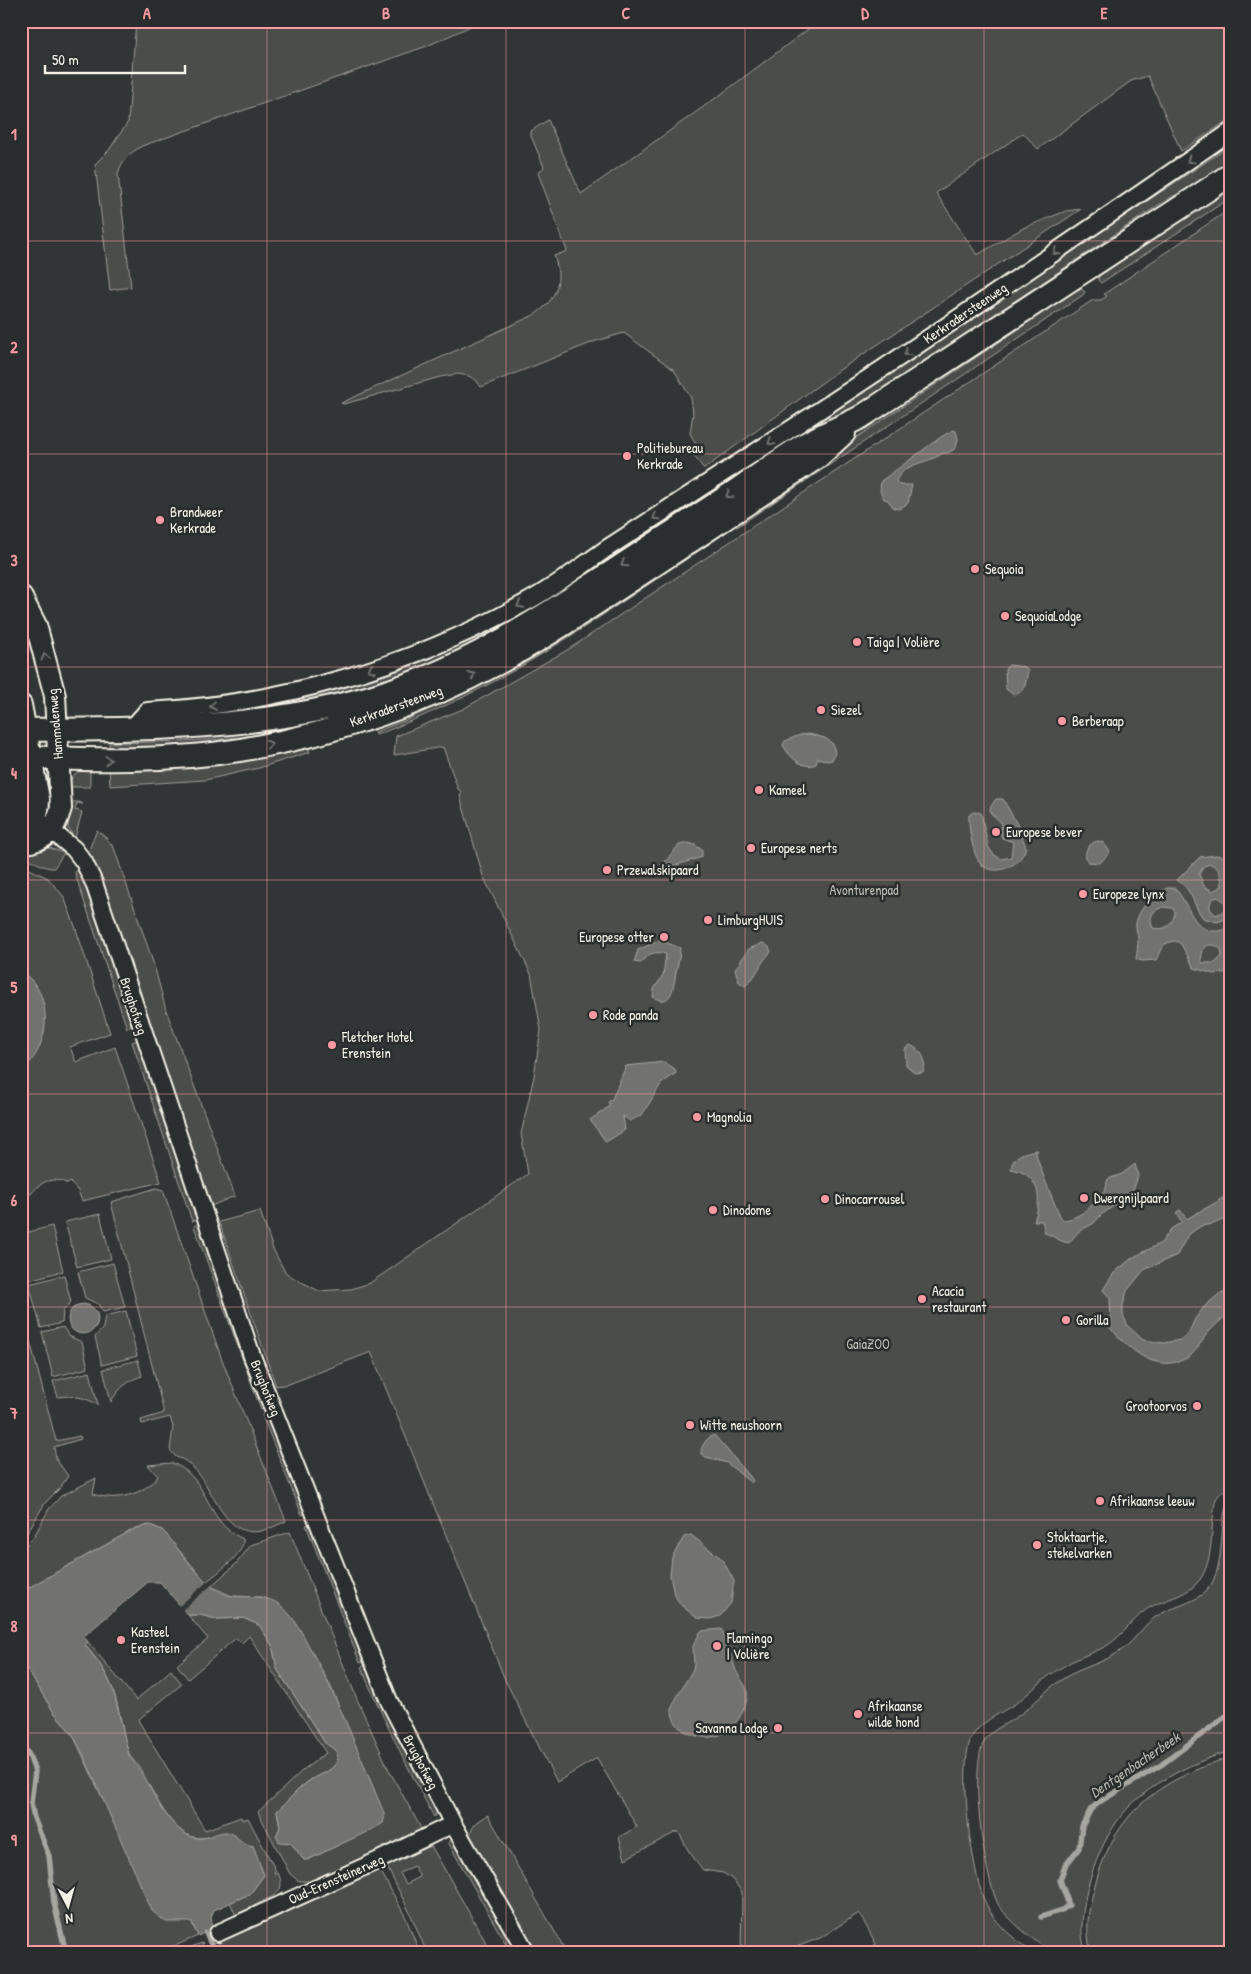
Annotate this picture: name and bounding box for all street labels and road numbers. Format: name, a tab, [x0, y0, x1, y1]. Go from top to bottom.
street label: Kerkradersteenweg	[919, 277, 1011, 349]
street label: Kerkradersteenweg	[347, 680, 445, 732]
street label: Hammolenweg	[42, 688, 68, 760]
street label: Brughofweg	[115, 975, 153, 1037]
street label: Brughofweg	[246, 1357, 286, 1419]
street label: Brughofweg	[398, 1731, 444, 1793]
street label: Oud-Erensteinerweg	[285, 1849, 387, 1909]

